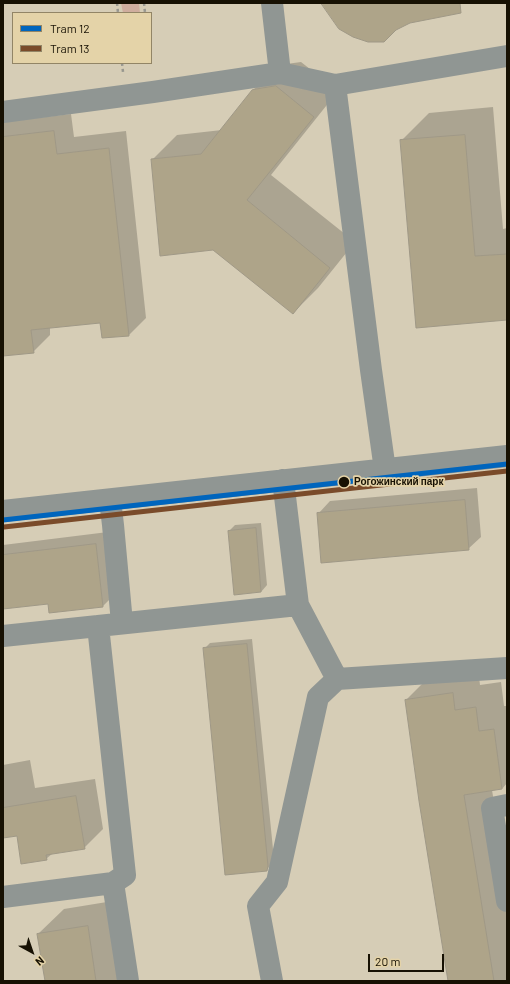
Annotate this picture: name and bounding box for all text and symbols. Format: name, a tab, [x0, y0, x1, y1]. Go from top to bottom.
legend	[12, 12, 152, 64]
text: Tram 12	[50, 21, 90, 35]
text: Tram 13	[50, 41, 89, 55]
marker: Рогожинский парк	[337, 475, 351, 489]
place label: Рогожинский парк	[354, 476, 443, 488]
north arrow	[12, 932, 52, 972]
scale bar	[370, 946, 446, 972]
text: N	[33, 954, 47, 969]
text: 20 m	[375, 954, 401, 968]

